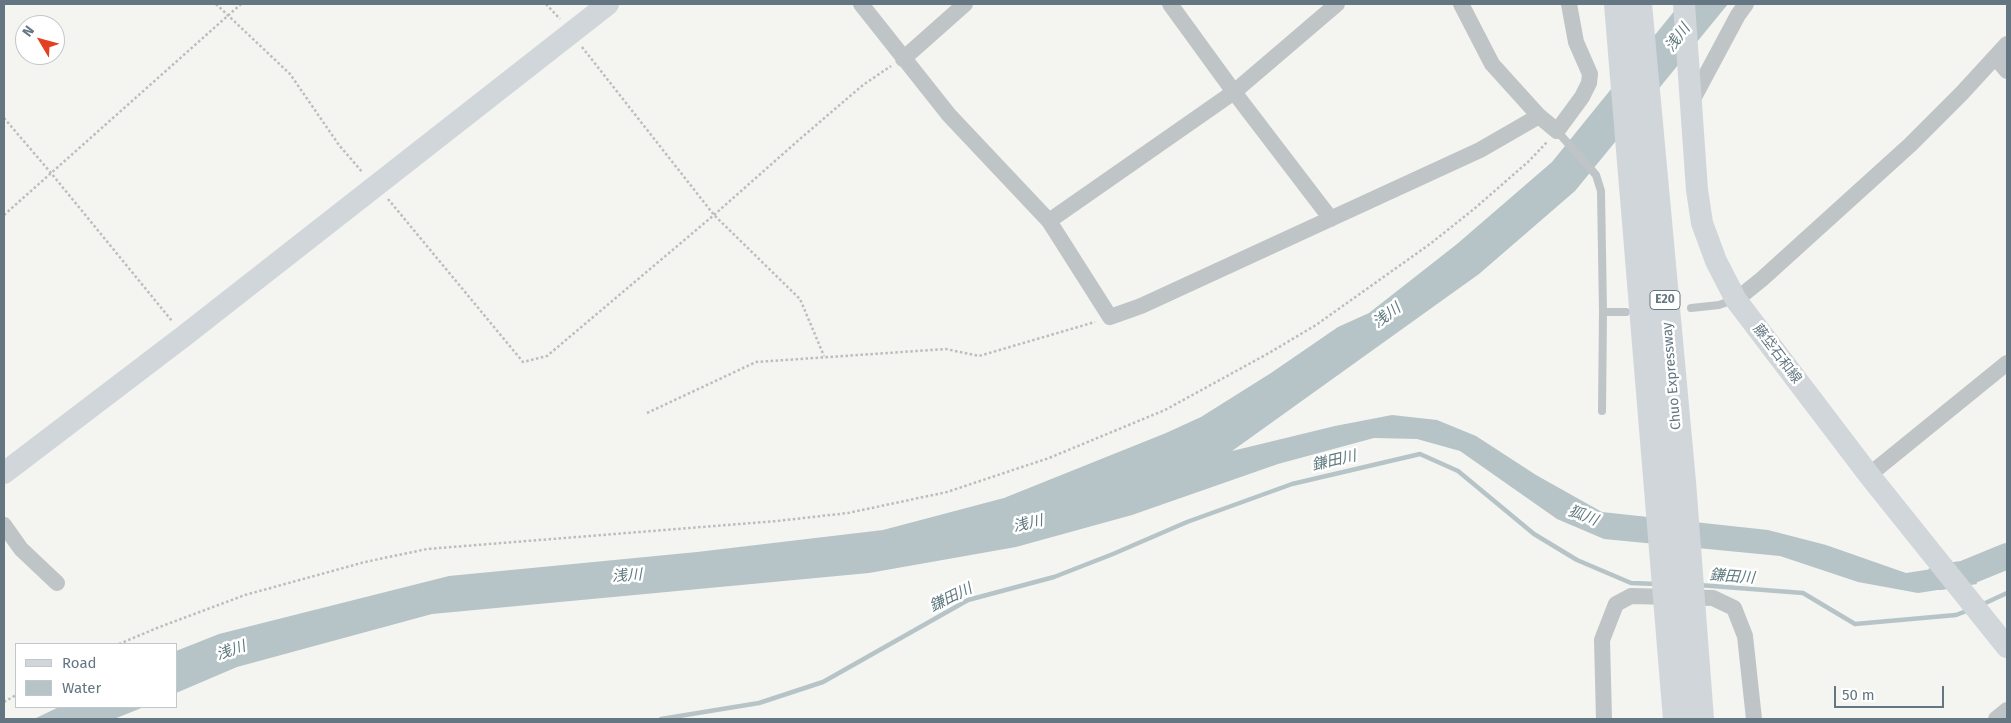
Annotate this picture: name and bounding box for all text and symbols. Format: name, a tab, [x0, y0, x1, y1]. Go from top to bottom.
north arrow	[15, 15, 65, 65]
water label: 浅川	[1662, 21, 1694, 55]
text: N	[19, 22, 38, 40]
road number: E20	[1650, 290, 1680, 310]
water label: 浅川	[1370, 300, 1404, 332]
street label: Chuo Expressway	[1659, 321, 1685, 431]
street label: 藤垈石和線	[1749, 321, 1805, 387]
water label: 鎌田川	[1310, 447, 1358, 475]
water label: 狐川	[1566, 502, 1600, 530]
water label: 浅川	[1011, 512, 1045, 536]
water label: 浅川	[611, 566, 643, 586]
water label: 鎌田川	[1709, 566, 1755, 588]
water label: 鎌田川	[927, 580, 975, 616]
water label: 浅川	[214, 638, 248, 664]
legend	[15, 643, 178, 708]
text: Road	[62, 654, 97, 672]
scale bar	[1836, 676, 1946, 708]
text: Water	[62, 679, 101, 697]
text: 50 m	[1842, 686, 1875, 704]

